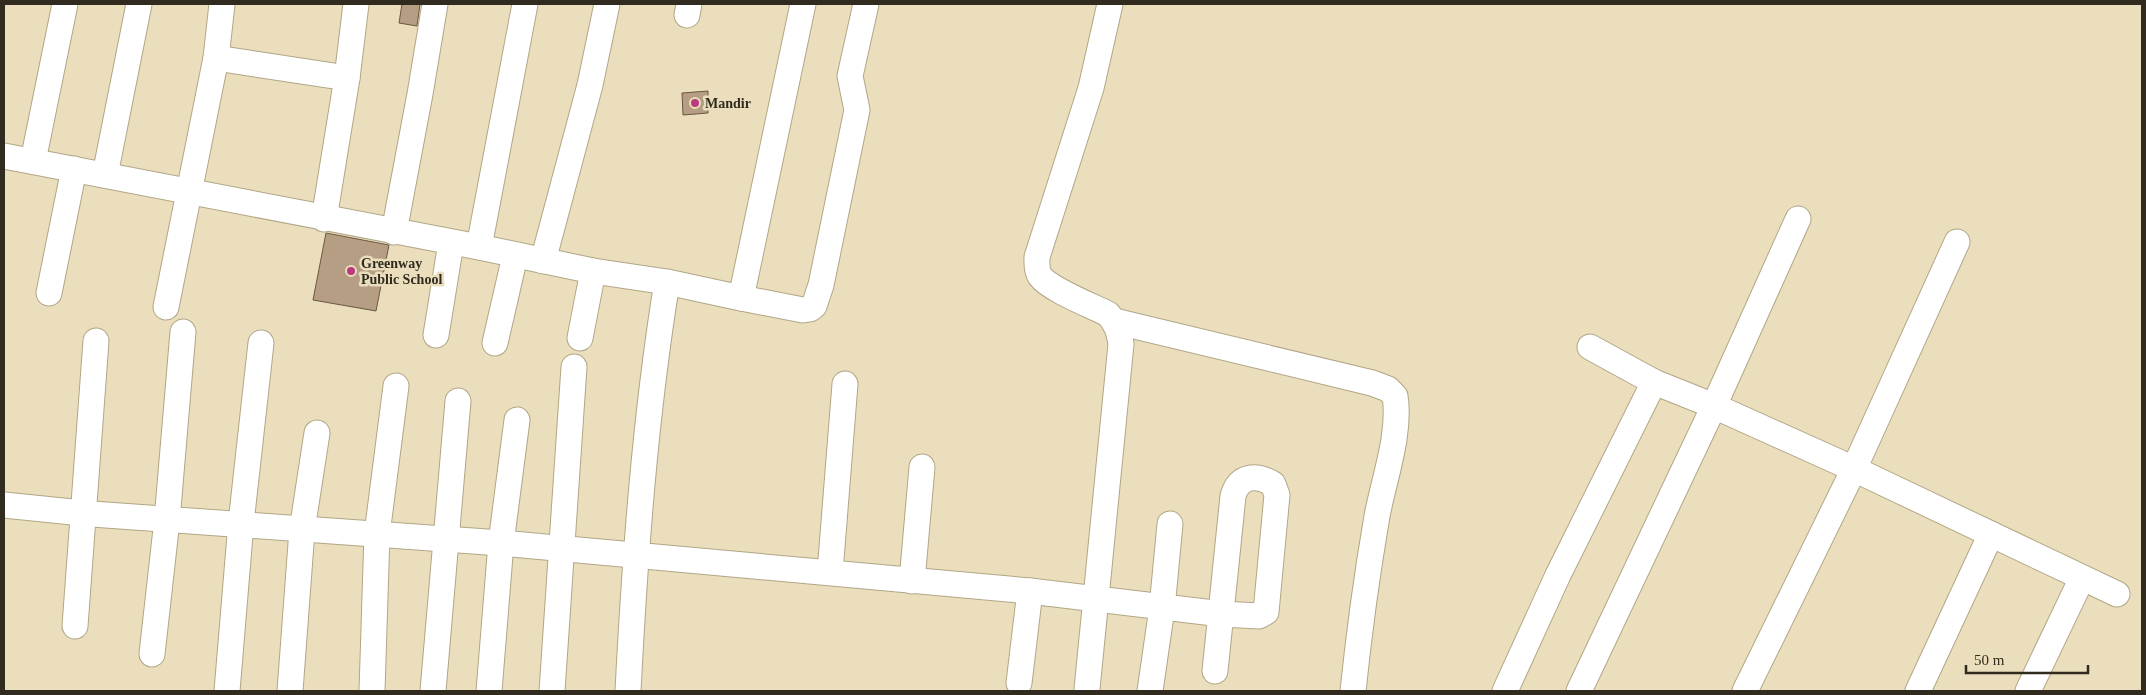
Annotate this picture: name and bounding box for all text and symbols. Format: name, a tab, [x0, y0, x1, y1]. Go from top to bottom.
place label: Mandir	[705, 96, 751, 111]
marker: Mandir	[689, 97, 701, 109]
place label: Greenway Public School	[361, 256, 442, 287]
marker: Greenway Public School	[345, 265, 357, 277]
scale bar	[1966, 642, 2088, 674]
text: 50 m	[1974, 652, 2005, 668]

